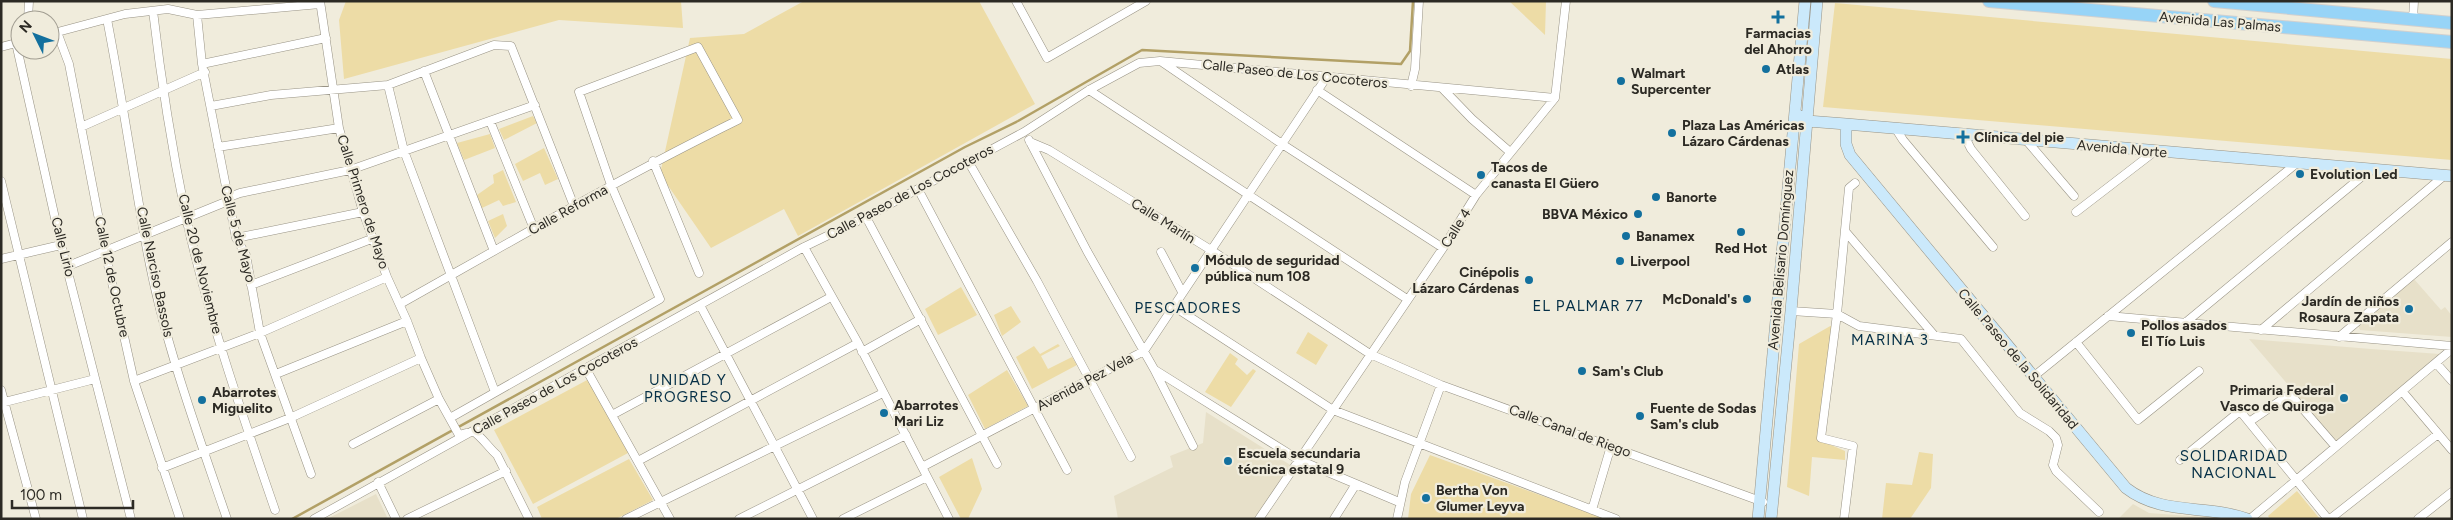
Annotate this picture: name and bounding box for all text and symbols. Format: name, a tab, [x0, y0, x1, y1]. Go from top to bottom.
street label: Avenida Las Palmas	[2158, 8, 2282, 36]
north arrow	[10, 10, 60, 60]
marker: Farmacias del Ahorro	[1772, 11, 1784, 23]
text: N	[16, 17, 36, 36]
place label: Farmacias del Ahorro	[1744, 25, 1812, 58]
street label: Calle Paseo de Los Cocoteros	[1202, 56, 1388, 92]
place label: Atlas	[1776, 61, 1810, 78]
marker: Atlas	[1760, 63, 1772, 75]
place label: Walmart Supercenter	[1631, 65, 1712, 98]
marker: Walmart Supercenter	[1615, 75, 1627, 87]
place label: Plaza Las Américas Lázaro Cárdenas	[1682, 117, 1805, 150]
marker: Plaza Las Américas Lázaro Cárdenas	[1666, 127, 1678, 139]
place label: Clínica del pie	[1974, 129, 2064, 146]
marker: Clínica del pie	[1956, 130, 1970, 144]
street label: Calle Primero de Mayo	[333, 133, 393, 271]
street label: Avenida Norte	[2076, 137, 2168, 161]
street label: Calle Paseo de Los Cocoteros	[824, 141, 996, 243]
place label: Tacos de canasta El Güero	[1491, 159, 1599, 192]
place label: Evolution Led	[2310, 166, 2398, 183]
marker: Evolution Led	[2294, 168, 2306, 180]
marker: Tacos de canasta El Güero	[1475, 169, 1487, 181]
street label: Avenida Belisario Domínguez	[1765, 169, 1797, 351]
street label: Calle Reforma	[525, 181, 611, 239]
street label: Calle 5 de Mayo	[217, 184, 259, 284]
place label: Banorte	[1666, 189, 1717, 206]
marker: Banorte	[1650, 191, 1662, 203]
street label: Calle 20 de Noviembre	[174, 192, 226, 336]
street label: Calle Marlín	[1128, 195, 1198, 247]
street label: Calle Narciso Bassols	[133, 205, 177, 339]
street label: Calle 4	[1437, 205, 1475, 251]
place label: BBVA México	[1542, 206, 1628, 223]
marker: BBVA México	[1632, 208, 1644, 220]
street label: Calle Lirio	[47, 215, 79, 279]
street label: Calle 12 de Octubre	[91, 215, 133, 339]
marker: Red Hot	[1735, 226, 1747, 238]
place label: Banamex	[1636, 228, 1695, 245]
marker: Banamex	[1620, 230, 1632, 242]
place label: Red Hot	[1715, 240, 1768, 257]
place label: Módulo de seguridad pública num 108	[1205, 252, 1339, 285]
place label: Liverpool	[1630, 253, 1690, 270]
marker: Liverpool	[1614, 255, 1626, 267]
marker: Módulo de seguridad pública num 108	[1189, 262, 1201, 274]
place label: Cinépolis Lázaro Cárdenas	[1412, 264, 1519, 297]
marker: Cinépolis Lázaro Cárdenas	[1523, 274, 1535, 286]
street label: Calle Paseo de la Solidaridad	[1954, 285, 2082, 433]
place label: McDonald's	[1662, 291, 1737, 308]
marker: McDonald's	[1741, 293, 1753, 305]
place label: Jardín de niños Rosaura Zapata	[2299, 293, 2399, 326]
district label: EL PALMAR 77	[1532, 297, 1644, 315]
district label: PESCADORES	[1134, 299, 1242, 317]
marker: Jardín de niños Rosaura Zapata	[2403, 303, 2415, 315]
place label: Pollos asados El Tío Luis	[2141, 317, 2227, 350]
marker: Pollos asados El Tío Luis	[2125, 327, 2137, 339]
district label: MARINA 3	[1851, 331, 1929, 349]
street label: Calle Paseo de Los Cocoteros	[469, 333, 641, 439]
street label: Avenida Pez Vela	[1034, 349, 1136, 415]
place label: Sam's Club	[1592, 363, 1663, 380]
marker: Sam's Club	[1576, 365, 1588, 377]
district label: UNIDAD Y PROGRESO	[644, 371, 732, 406]
place label: Primaria Federal Vasco de Quiroga	[2220, 382, 2334, 415]
place label: Abarrotes Miguelito	[212, 384, 277, 417]
marker: Primaria Federal Vasco de Quiroga	[2338, 392, 2350, 404]
marker: Abarrotes Miguelito	[196, 394, 208, 406]
place label: Abarrotes Mari Liz	[894, 397, 959, 430]
place label: Fuente de Sodas Sam's club	[1650, 400, 1757, 433]
street label: Calle Canal de Riego	[1507, 401, 1633, 461]
marker: Abarrotes Mari Liz	[878, 407, 890, 419]
marker: Fuente de Sodas Sam's club	[1634, 410, 1646, 422]
place label: Escuela secundaria técnica estatal 9	[1238, 445, 1360, 478]
district label: SOLIDARIDAD NACIONAL	[2180, 447, 2288, 482]
marker: Escuela secundaria técnica estatal 9	[1222, 455, 1234, 467]
scale bar	[12, 478, 134, 510]
place label: Bertha Von Glumer Leyva	[1436, 482, 1524, 515]
text: 100 m	[20, 486, 62, 504]
marker: Bertha Von Glumer Leyva	[1420, 492, 1432, 504]

